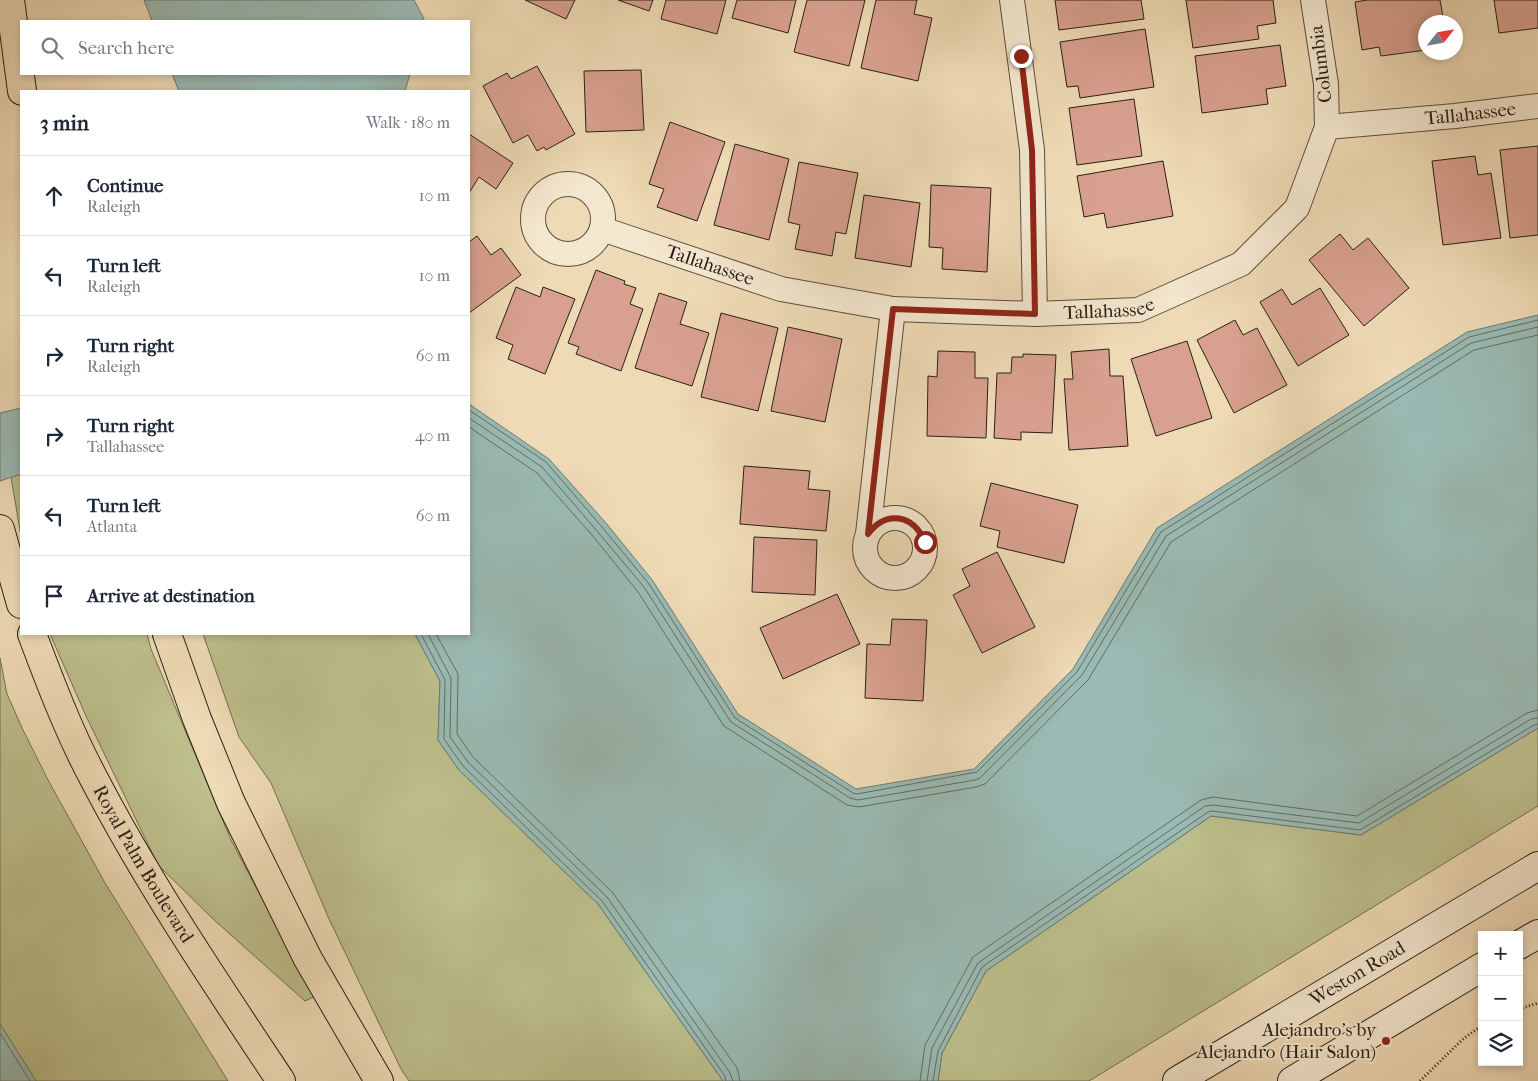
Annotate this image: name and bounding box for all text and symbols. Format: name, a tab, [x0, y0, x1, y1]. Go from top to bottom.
north arrow	[1418, 15, 1463, 60]
search box	[20, 20, 470, 75]
street label: Columbia	[1305, 24, 1337, 104]
icon: search	[38, 34, 66, 62]
text: Search here	[78, 37, 174, 59]
route end	[1010, 45, 1033, 68]
street label: Tallahassee	[1424, 98, 1517, 130]
text: 3 min	[40, 111, 89, 135]
text: Walk · 180 m	[366, 113, 450, 132]
text: Continue	[87, 175, 163, 197]
icon: ahead	[40, 182, 68, 210]
text: 10 m	[419, 186, 450, 205]
text: Raleigh	[87, 197, 141, 216]
street label: Tallahassee	[663, 240, 757, 290]
text: Turn left	[87, 255, 161, 277]
icon: left	[40, 262, 68, 290]
text: 10 m	[419, 266, 450, 285]
text: Raleigh	[87, 277, 141, 296]
street label: Tallahassee	[1063, 293, 1158, 324]
text: Turn right	[87, 335, 174, 357]
icon: right	[40, 342, 68, 370]
text: 60 m	[416, 346, 450, 365]
text: Raleigh	[87, 357, 141, 376]
text: Turn right	[87, 415, 174, 437]
icon: right	[40, 422, 68, 450]
text: 40 m	[415, 426, 450, 445]
text: Tallahassee	[87, 437, 164, 456]
text: Turn left	[87, 495, 161, 517]
icon: left	[40, 502, 68, 530]
text: 60 m	[416, 506, 450, 525]
text: Atlanta	[87, 517, 137, 536]
route start	[914, 531, 937, 554]
icon: arrive	[40, 582, 68, 610]
text: Arrive at destination	[87, 585, 255, 607]
street label: Royal Palm Boulevard	[88, 781, 198, 947]
map controls	[1478, 931, 1523, 1066]
button: +	[1478, 931, 1523, 976]
street label: Weston Road	[1305, 936, 1410, 1011]
button: −	[1478, 976, 1523, 1021]
place label: Alejandro’s by Alejandro (Hair Salon)	[1195, 1019, 1377, 1063]
button: layers	[1478, 1021, 1523, 1066]
marker: Alejandro’s by Alejandro (Hair Salon)	[1380, 1035, 1392, 1047]

